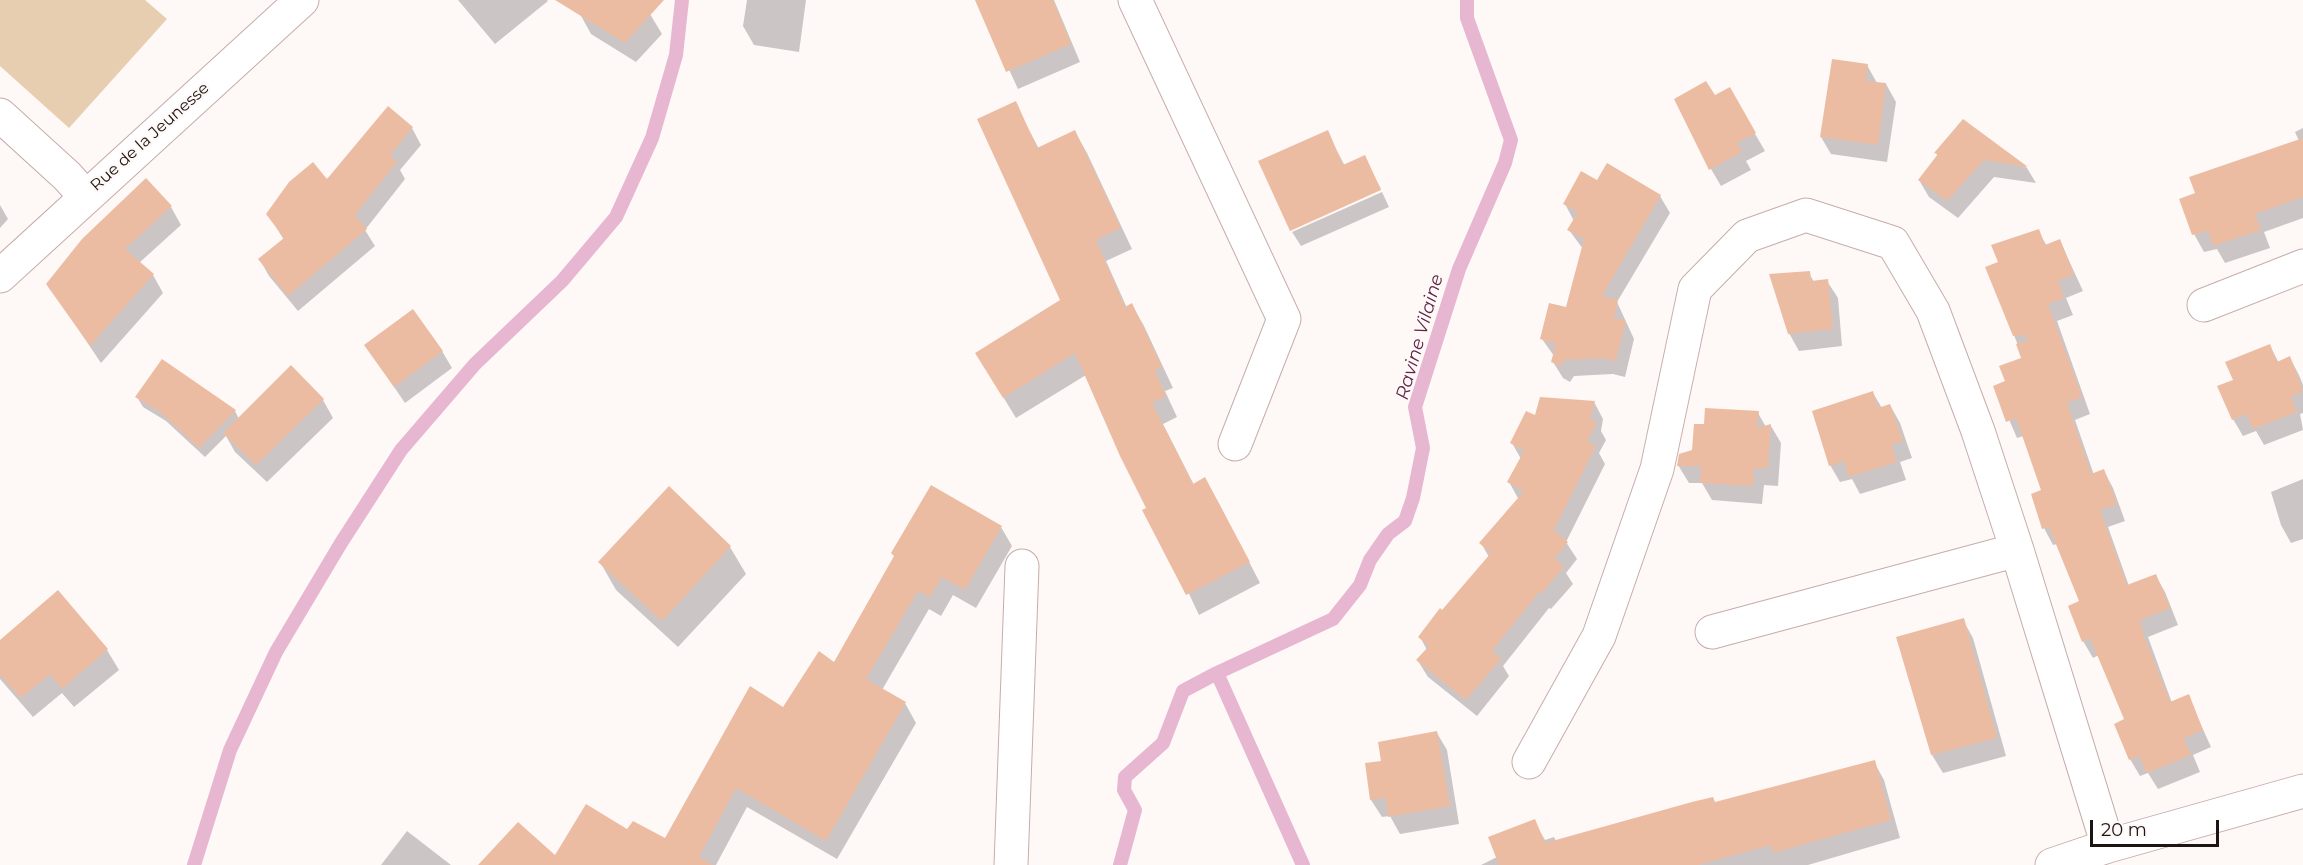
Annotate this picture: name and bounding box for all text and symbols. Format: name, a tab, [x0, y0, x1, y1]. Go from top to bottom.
street label: Rue de la Jeunesse	[87, 79, 213, 195]
water label: Ravine Vilaine	[1392, 272, 1448, 402]
scale bar	[2093, 808, 2222, 846]
text: 20 m	[2101, 819, 2147, 841]

